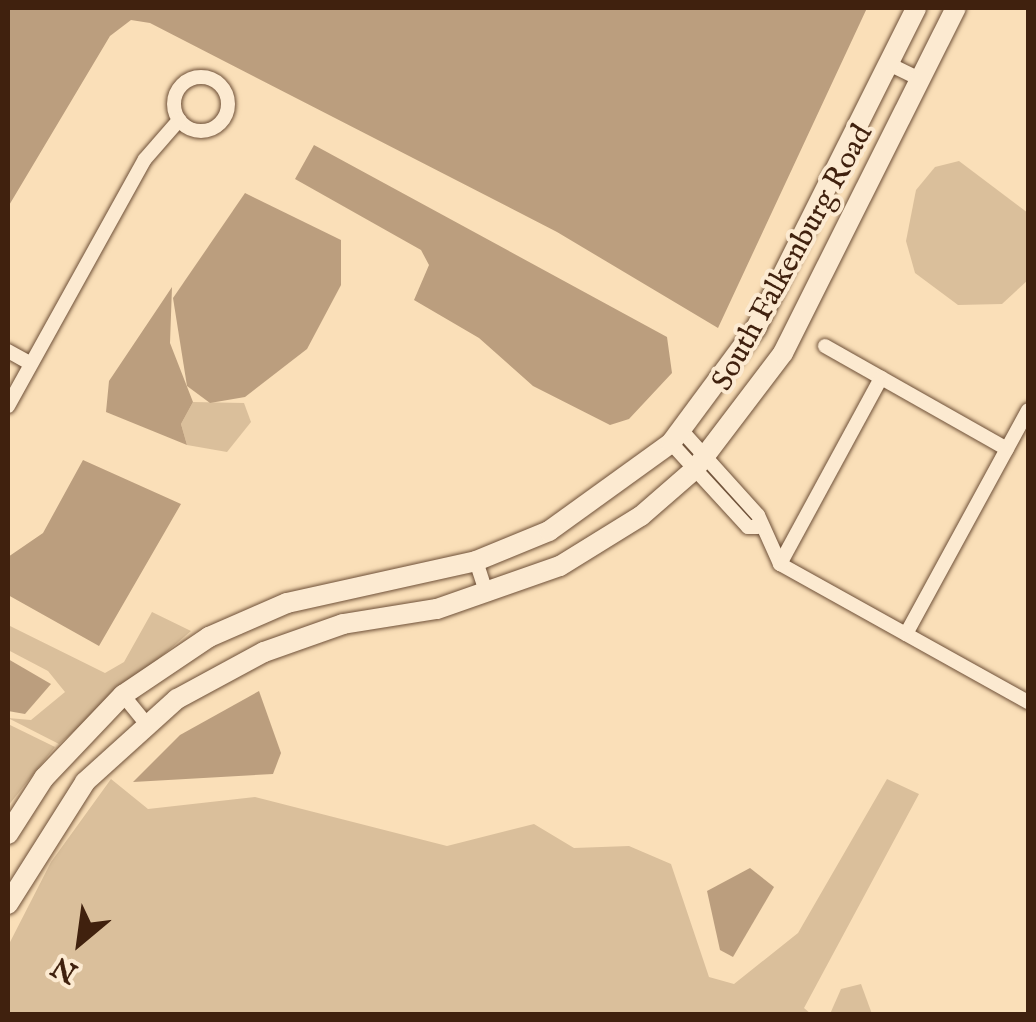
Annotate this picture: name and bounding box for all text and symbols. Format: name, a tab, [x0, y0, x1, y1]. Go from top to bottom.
street label: South Falkenburg Road	[705, 119, 881, 397]
north arrow	[30, 892, 130, 992]
text: N	[46, 947, 84, 990]

